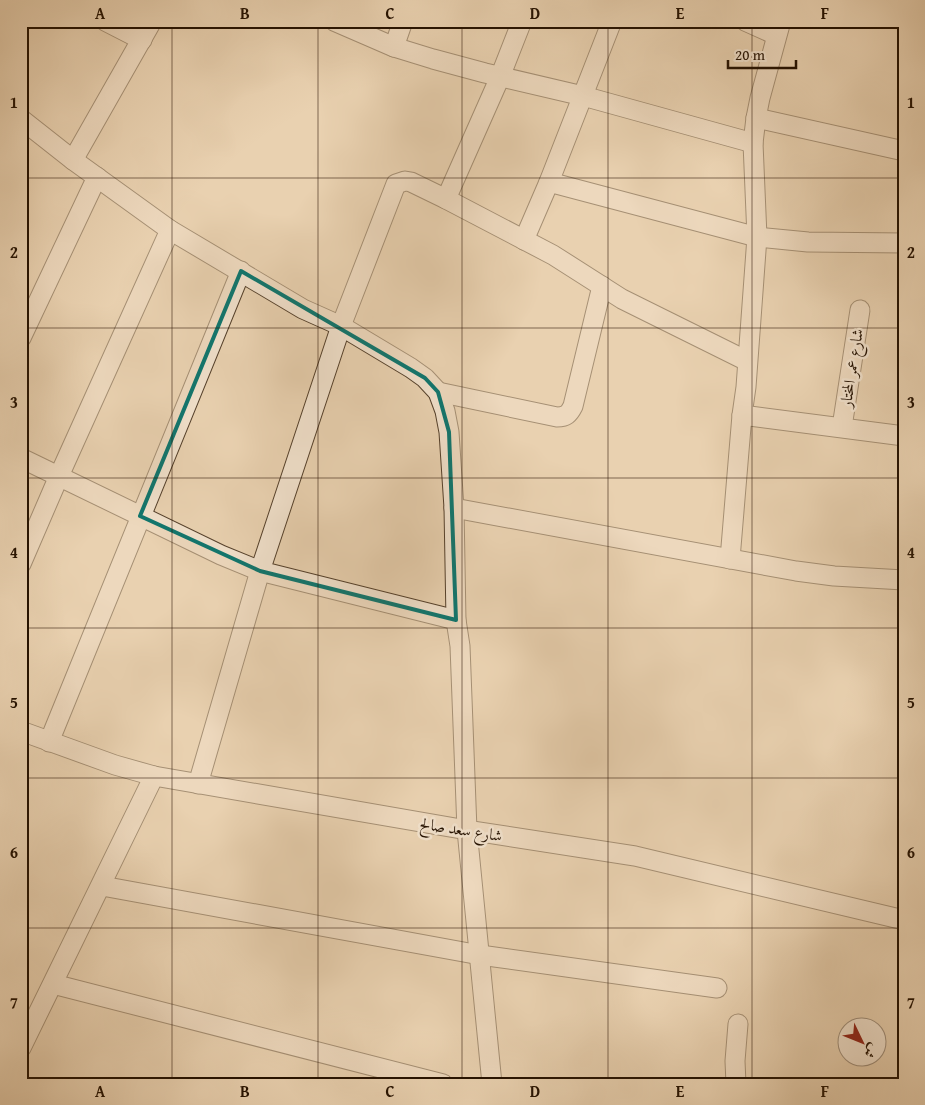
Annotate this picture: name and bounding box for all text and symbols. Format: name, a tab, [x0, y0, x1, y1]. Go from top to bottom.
text: A	[95, 1, 106, 25]
text: B	[240, 1, 250, 25]
text: C	[385, 1, 395, 25]
text: D	[530, 1, 540, 25]
text: E	[676, 1, 685, 25]
text: F	[821, 1, 829, 25]
scale bar	[728, 38, 795, 70]
text: 20 m	[735, 44, 766, 65]
text: 1	[10, 90, 18, 114]
text: 1	[907, 90, 915, 114]
text: 2	[10, 240, 18, 264]
text: 2	[907, 240, 915, 264]
street label: شارع عمر المختار	[833, 327, 871, 411]
text: 3	[10, 390, 18, 414]
text: 3	[907, 390, 915, 414]
text: 4	[10, 540, 18, 564]
text: 4	[907, 540, 915, 564]
text: 5	[10, 690, 18, 714]
text: 5	[907, 690, 915, 714]
street label: شارع سعد صالح	[418, 811, 504, 849]
text: 6	[10, 840, 18, 864]
text: 6	[907, 840, 915, 864]
text: 7	[10, 990, 18, 1014]
text: 7	[907, 990, 915, 1014]
north arrow	[838, 1018, 888, 1068]
text: ش	[859, 1039, 884, 1063]
text: A	[95, 1079, 106, 1103]
text: B	[240, 1079, 250, 1103]
text: C	[385, 1079, 395, 1103]
text: D	[530, 1079, 540, 1103]
text: E	[676, 1079, 685, 1103]
text: F	[821, 1079, 829, 1103]

